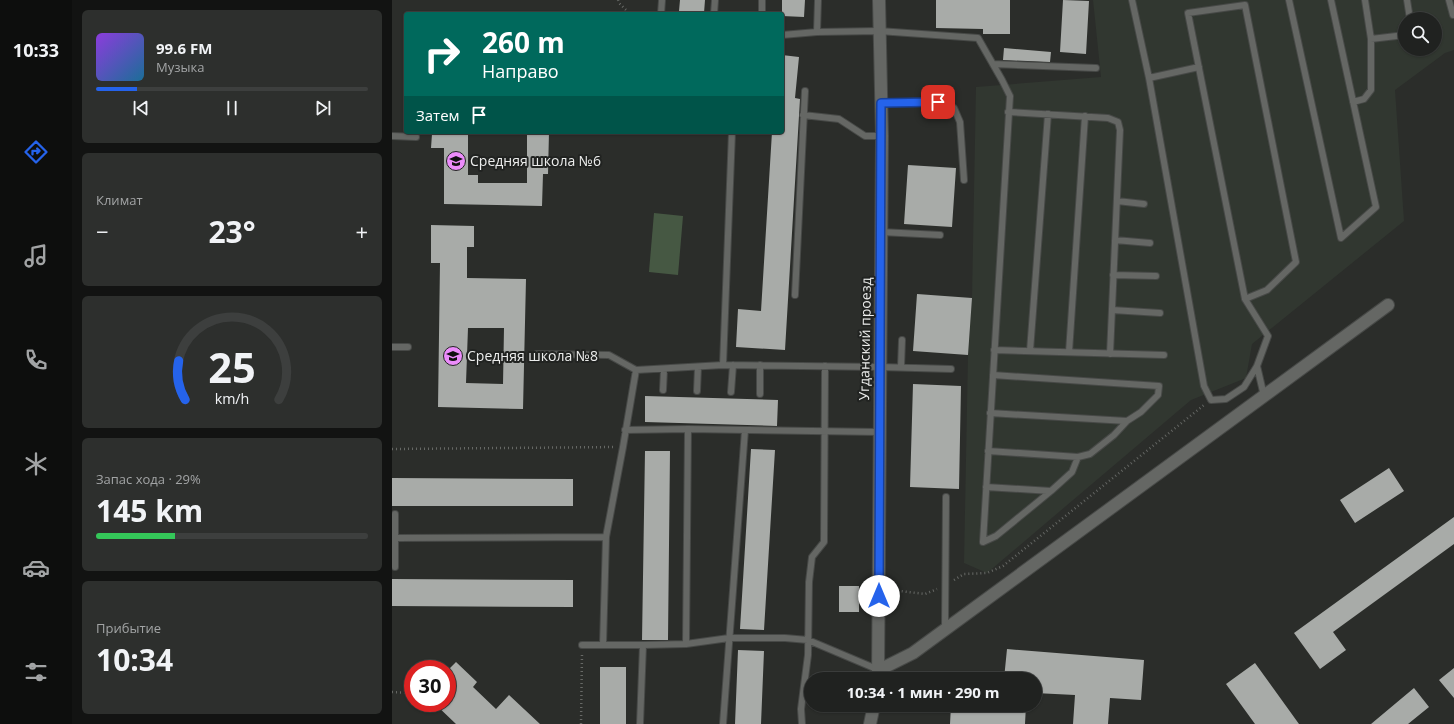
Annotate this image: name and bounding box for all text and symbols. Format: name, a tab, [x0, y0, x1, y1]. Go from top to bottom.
map controls	[1398, 12, 1442, 56]
button: search	[1398, 12, 1442, 56]
text: 260 m	[482, 23, 565, 61]
icon: right	[416, 28, 468, 80]
text: 10:33	[13, 38, 59, 62]
text: 99.6 FM	[156, 38, 212, 58]
text: Музыка	[156, 58, 204, 76]
text: Направо	[482, 59, 559, 83]
pin	[921, 85, 955, 119]
icon: arrive	[927, 91, 949, 113]
icon: previous	[130, 97, 152, 119]
icon: pause	[221, 97, 243, 119]
icon: next	[312, 97, 334, 119]
icon: arrive	[468, 104, 490, 126]
text: Затем	[416, 105, 460, 125]
icon: directions	[22, 138, 50, 166]
school or university icon: Средняя школа №6	[445, 150, 467, 172]
place label: Средняя школа №6	[470, 151, 601, 170]
text: Климат	[96, 191, 143, 209]
text: 23°	[208, 211, 256, 252]
text: −	[96, 216, 109, 246]
text: +	[355, 216, 368, 246]
icon: music	[22, 242, 50, 270]
street label: Угданский проезд	[854, 277, 875, 401]
text: 25	[208, 339, 256, 395]
school or university icon: Средняя школа №8	[442, 345, 464, 367]
icon: phone	[22, 346, 50, 374]
place label: Средняя школа №8	[467, 346, 598, 365]
text: km/h	[215, 389, 249, 408]
icon: climate	[22, 450, 50, 478]
text: Запас хода · 29%	[96, 470, 201, 488]
text: 145 km	[96, 490, 203, 531]
icon: car	[22, 554, 50, 582]
position arrow	[858, 575, 900, 617]
text: Прибытие	[96, 619, 161, 637]
text: 10:34	[96, 639, 173, 680]
icon: filters	[22, 658, 50, 686]
speed limit sign: 30	[404, 660, 456, 712]
text: 10:34 · 1 мин · 290 m	[847, 682, 999, 702]

